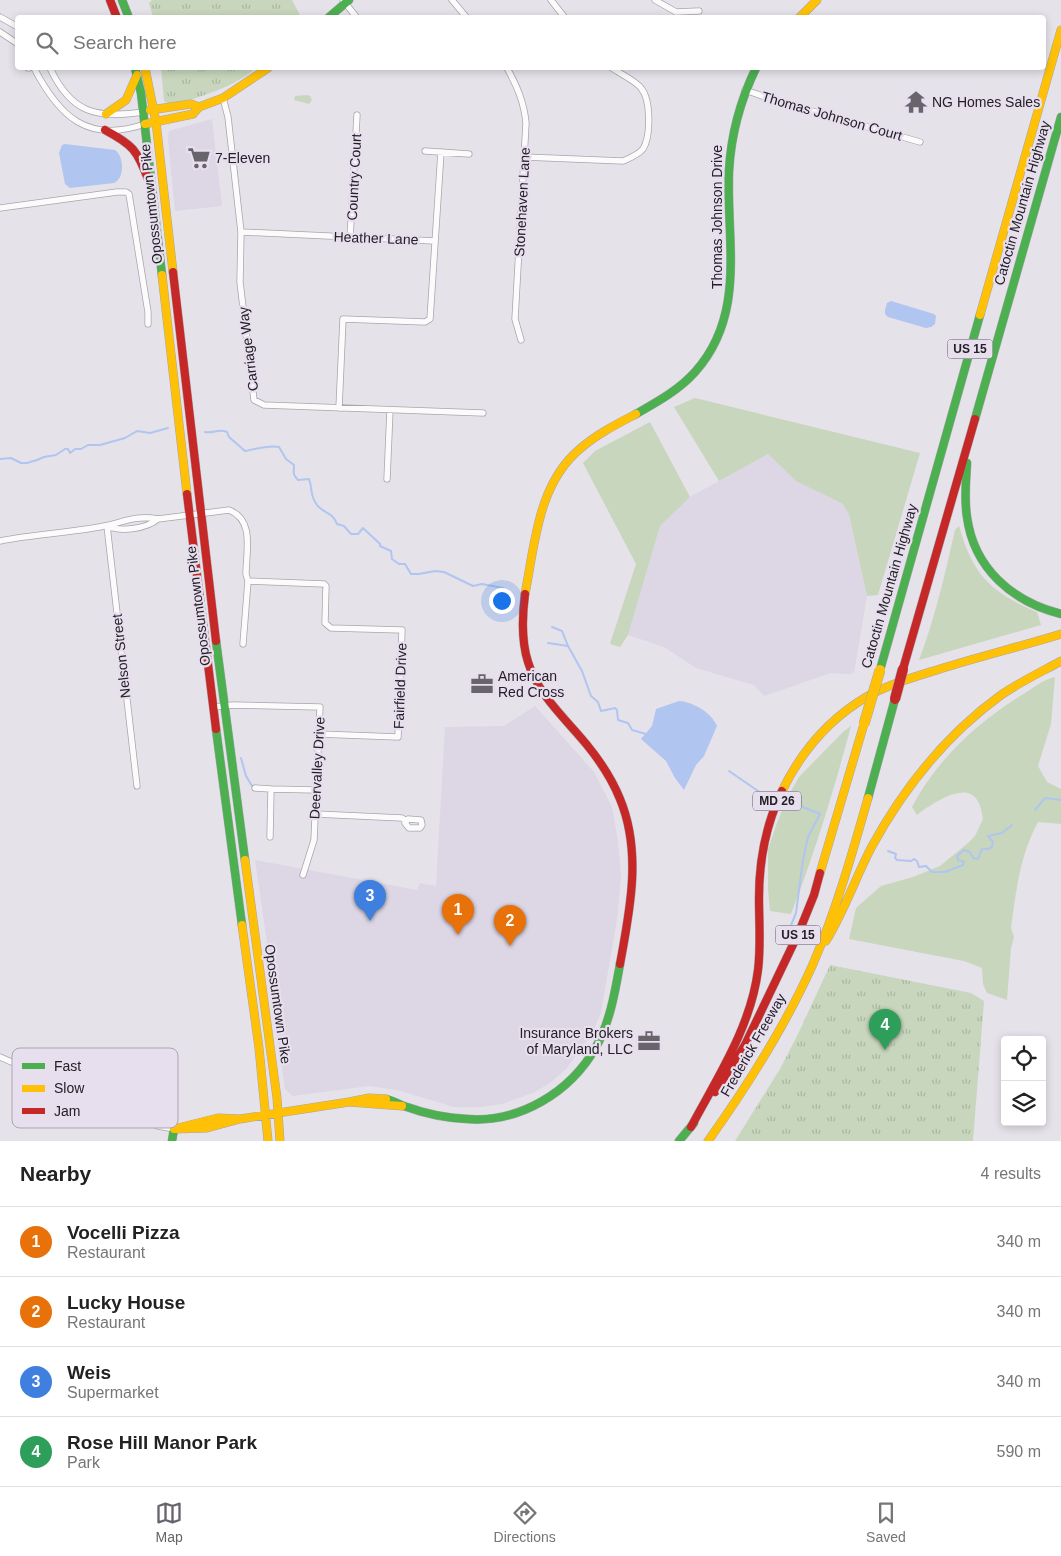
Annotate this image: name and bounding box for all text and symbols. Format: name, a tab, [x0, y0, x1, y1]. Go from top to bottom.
search box	[15, 15, 1046, 70]
icon: search	[33, 29, 61, 57]
text: Search here	[73, 32, 177, 53]
street label: Thomas Johnson Court	[760, 88, 904, 144]
temple icon: NG Homes Sales	[903, 89, 929, 115]
place label: NG Homes Sales	[932, 94, 1040, 110]
street label: Catoctin Mountain Highway	[991, 119, 1053, 287]
street label: Country Court	[344, 133, 364, 221]
street label: Opossumtown Pike	[137, 143, 165, 265]
supermarket icon: 7-Eleven	[186, 145, 212, 171]
street label: Thomas Johnson Drive	[709, 145, 725, 289]
street label: Stonehaven Lane	[511, 147, 533, 257]
place label: 7-Eleven	[215, 150, 270, 166]
street label: Heather Lane	[333, 229, 419, 247]
street label: Carriage Way	[235, 306, 261, 392]
road number: US 15	[948, 339, 992, 358]
street label: Catoctin Mountain Highway	[858, 502, 920, 670]
street label: Opossumtown Pike	[183, 545, 213, 667]
your location	[489, 588, 515, 614]
street label: Nelson Street	[109, 613, 133, 699]
street label: Fairfield Drive	[390, 642, 410, 729]
place label: American Red Cross	[498, 668, 564, 700]
office icon: American Red Cross	[469, 671, 495, 697]
street label: Deervalley Drive	[306, 716, 328, 820]
road number: MD 26	[753, 791, 801, 810]
pin: 3	[354, 880, 386, 921]
pin: 1	[442, 894, 474, 935]
pin: 2	[494, 905, 526, 946]
road number: US 15	[776, 926, 820, 944]
street label: Opossumtown Pike	[262, 943, 294, 1065]
street label: Frederick Freeway	[717, 991, 789, 1099]
pin: 4	[869, 1009, 901, 1050]
place label: Insurance Brokers of Maryland, LLC	[519, 1025, 633, 1057]
office icon: Insurance Brokers of Maryland, LLC	[636, 1028, 662, 1054]
map controls	[1001, 1036, 1046, 1126]
button: locate	[1001, 1036, 1046, 1081]
legend	[12, 1048, 178, 1128]
text: Fast	[54, 1058, 81, 1074]
text: Slow	[54, 1080, 85, 1096]
button: layers	[1001, 1081, 1046, 1126]
text: Jam	[54, 1103, 80, 1119]
text: Nearby	[20, 1162, 91, 1185]
text: 4 results	[981, 1165, 1041, 1182]
text: Vocelli Pizza	[67, 1222, 180, 1243]
text: 1	[32, 1233, 40, 1250]
text: 340 m	[997, 1233, 1041, 1250]
text: Restaurant	[67, 1244, 145, 1261]
text: Lucky House	[67, 1292, 185, 1313]
text: 2	[32, 1303, 40, 1320]
text: 340 m	[997, 1303, 1041, 1320]
text: Restaurant	[67, 1314, 145, 1331]
text: Weis	[67, 1362, 111, 1383]
text: 3	[32, 1373, 40, 1390]
text: 340 m	[997, 1373, 1041, 1390]
text: Supermarket	[67, 1384, 159, 1401]
text: Rose Hill Manor Park	[67, 1432, 257, 1453]
text: 4	[32, 1443, 40, 1460]
text: 590 m	[997, 1443, 1041, 1460]
text: Park	[67, 1454, 100, 1471]
tab: Map	[155, 1499, 183, 1545]
tab: Directions	[494, 1499, 556, 1545]
tab: Saved	[866, 1499, 906, 1545]

